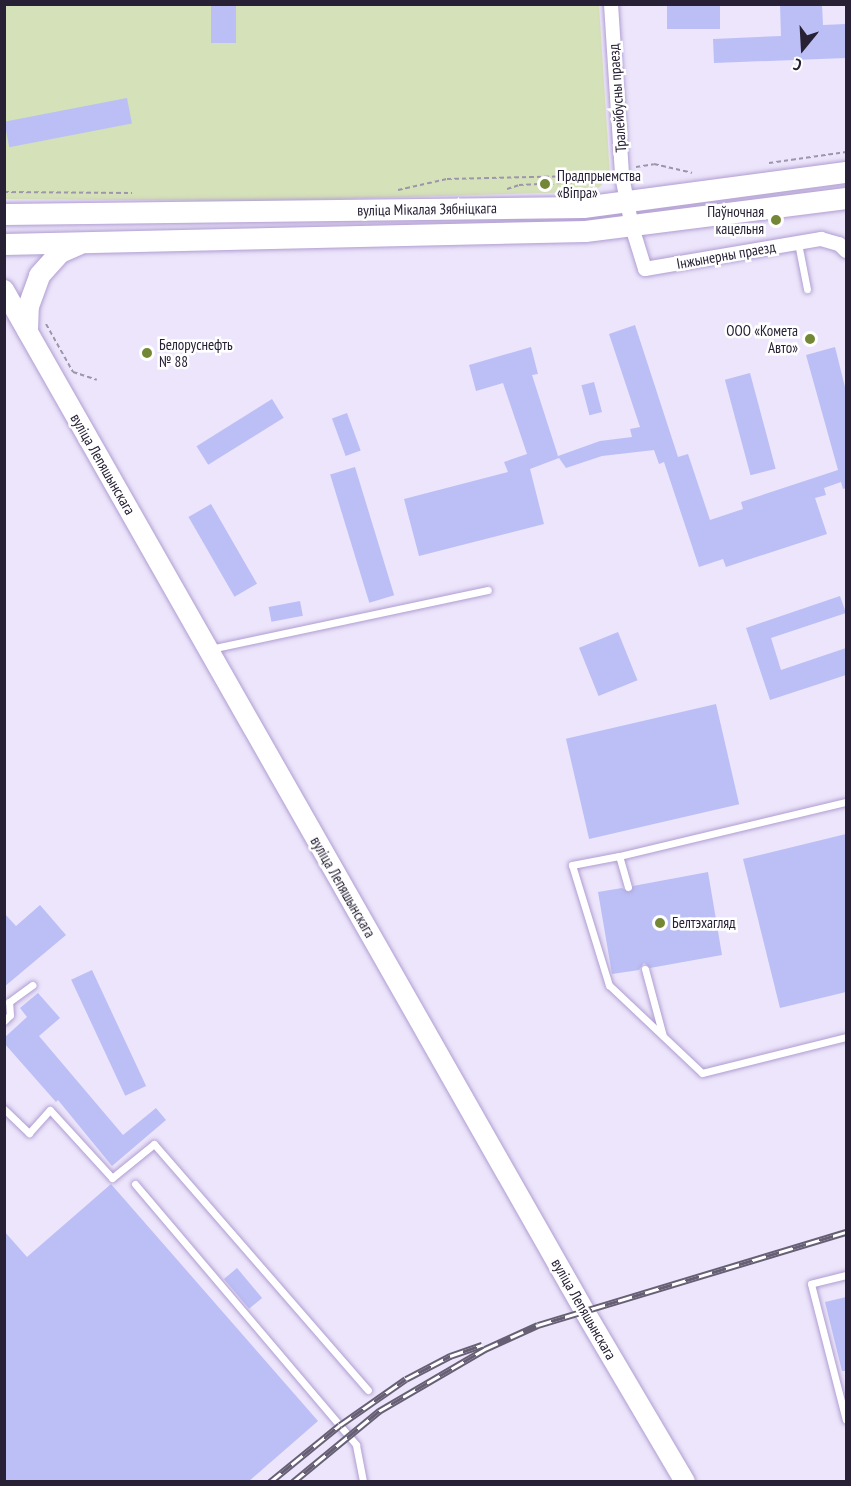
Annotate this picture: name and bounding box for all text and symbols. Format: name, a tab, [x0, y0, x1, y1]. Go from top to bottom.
north arrow	[773, 18, 833, 78]
street label: Тралейбусны праезд	[604, 43, 630, 153]
text: С	[791, 54, 804, 76]
place label: Прадпрыемства «Віпра»	[557, 166, 641, 201]
marker: Прадпрыемства «Віпра»	[538, 177, 552, 191]
street label: вуліца Мікалая Зябніцкага	[357, 199, 497, 219]
place label: Паўночная кацельня	[707, 202, 764, 237]
marker: Паўночная кацельня	[769, 213, 783, 227]
street label: Інжынерны праезд	[675, 237, 777, 273]
place label: ООО «Комета Авто»	[726, 321, 798, 356]
marker: ООО «Комета Авто»	[803, 332, 817, 346]
place label: Белоруснефть № 88	[159, 335, 233, 370]
marker: Белоруснефть № 88	[140, 346, 154, 360]
street label: вуліца Лепяшынскага	[67, 410, 139, 518]
street label: вуліца Лепяшынскага	[307, 833, 379, 941]
place label: Белтэхагляд	[672, 914, 736, 932]
marker: Белтэхагляд	[653, 916, 667, 930]
street label: вуліца Лепяшынскага	[548, 1255, 620, 1363]

